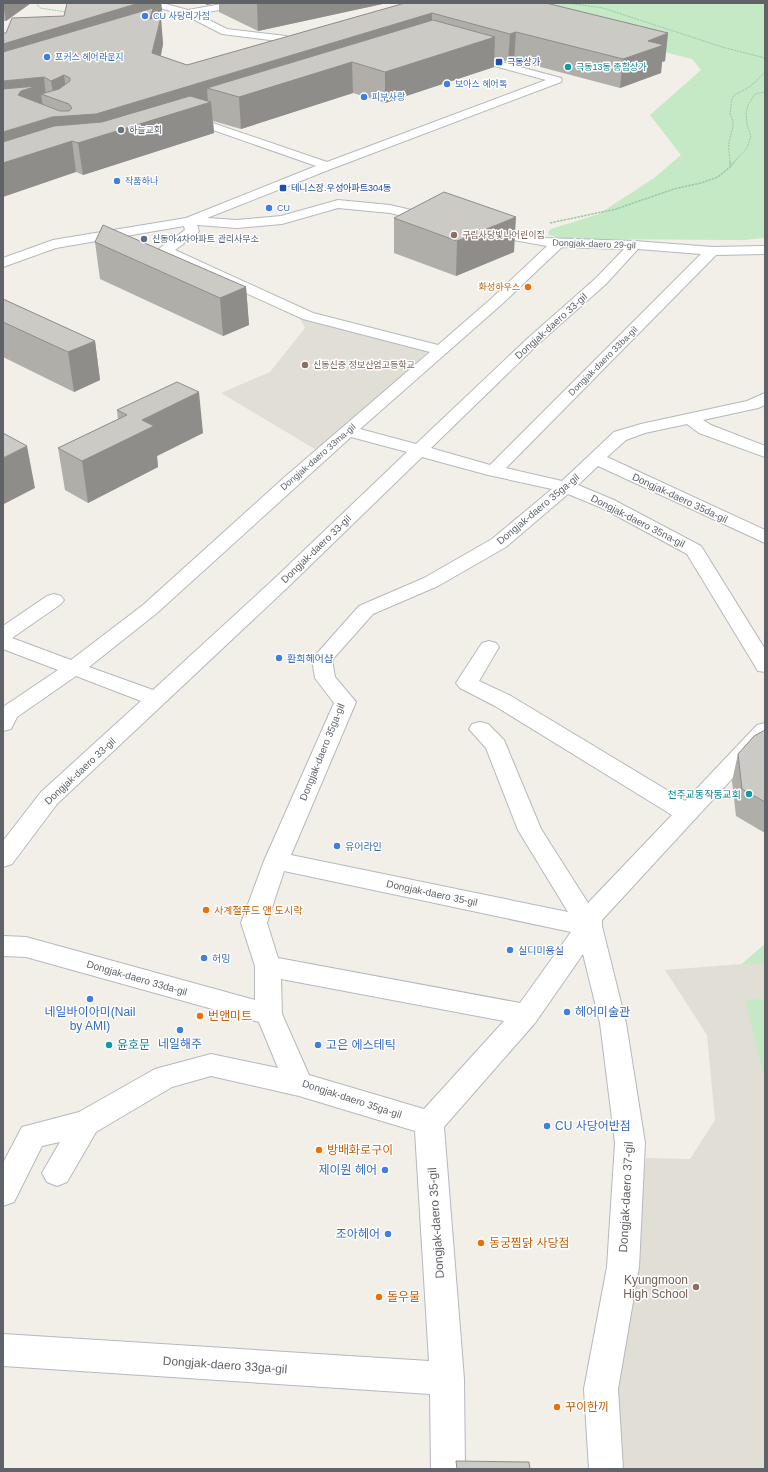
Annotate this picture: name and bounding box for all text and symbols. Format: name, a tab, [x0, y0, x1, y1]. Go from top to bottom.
marker: CU 사당리가점	[140, 11, 150, 21]
place label: CU 사당리가점	[153, 11, 210, 21]
marker: 포커스 헤어라운지	[42, 52, 52, 62]
place label: 포커스 헤어라운지	[55, 52, 124, 62]
marker: 극동상가	[494, 57, 504, 67]
place label: 극동상가	[507, 57, 541, 67]
marker: 극동13동 종합상가	[563, 62, 573, 72]
place label: 극동13동 종합상가	[576, 62, 647, 72]
marker: 보아스 헤어톡	[442, 79, 452, 89]
place label: 보아스 헤어톡	[455, 79, 508, 89]
marker: 피부사랑	[359, 92, 369, 102]
place label: 피부사랑	[372, 92, 406, 102]
marker: 하늘교회	[116, 125, 126, 135]
place label: 하늘교회	[129, 125, 162, 135]
marker: 작품하나	[112, 176, 122, 186]
place label: 작품하나	[125, 176, 159, 186]
marker: 테니스장.우성아파트304동	[278, 183, 288, 193]
place label: 테니스장.우성아파트304동	[291, 183, 391, 193]
marker: CU	[264, 203, 274, 213]
place label: CU	[277, 203, 290, 213]
marker: 구립사당빛나어린이집	[449, 230, 459, 240]
place label: 구립사당빛나어린이집	[462, 230, 545, 240]
marker: 신동아4차아파트 관리사무소	[139, 234, 149, 244]
place label: 신동아4차아파트 관리사무소	[152, 234, 260, 244]
street label: Dongjak-daero 29-gil	[552, 238, 636, 250]
place label: 화성하우스	[479, 282, 520, 292]
marker: 화성하우스	[523, 282, 533, 292]
street label: Dongjak-daero 33-gil	[513, 291, 589, 361]
street label: Dongjak-daero 33ba-gil	[566, 324, 640, 398]
place label: 신동신중 정보산업고등학교	[313, 359, 415, 370]
marker: 신동신중 정보산업고등학교	[300, 360, 310, 370]
street label: Dongjak-daero 33ma-gil	[278, 422, 358, 492]
street label: Dongjak-daero 35ga-gil	[495, 471, 581, 547]
street label: Dongjak-daero 35da-gil	[631, 471, 729, 525]
street label: Dongjak-daero 35na-gil	[589, 492, 687, 550]
street label: Dongjak-daero 33-gil	[279, 513, 353, 585]
marker: 환희헤어샵	[274, 653, 284, 663]
place label: 환희헤어샵	[287, 653, 334, 664]
street label: Dongjak-daero 35ga-gil	[297, 702, 347, 802]
street label: Dongjak-daero 33-gil	[42, 735, 118, 807]
place label: 천주교동작동교회	[667, 789, 741, 800]
marker: 천주교동작동교회	[744, 789, 754, 799]
marker: 유어라인	[332, 841, 342, 851]
place label: 유어라인	[345, 841, 382, 852]
street label: Dongjak-daero 35-gil	[385, 878, 479, 908]
marker: 사계절푸드 앤 도시락	[201, 905, 211, 915]
place label: 사계절푸드 앤 도시락	[214, 905, 303, 916]
marker: 실디미용실	[505, 945, 515, 955]
place label: 실디미용실	[518, 945, 564, 956]
marker: 허밍	[199, 953, 209, 963]
place label: 허밍	[212, 953, 230, 964]
street label: Dongjak-daero 33da-gil	[86, 958, 188, 998]
marker: 네일바이아미(Nail by AMI)	[85, 994, 95, 1004]
place label: 네일바이아미(Nail by AMI)	[45, 1005, 135, 1033]
place label: 헤어미술관	[575, 1005, 630, 1019]
marker: 헤어미술관	[562, 1007, 572, 1017]
place label: 번앤미트	[208, 1009, 252, 1023]
marker: 번앤미트	[195, 1011, 205, 1021]
marker: 네일해주	[175, 1025, 185, 1035]
place label: 네일해주	[158, 1037, 202, 1051]
place label: 윤호문	[117, 1038, 150, 1052]
place label: 고은 에스테틱	[326, 1038, 396, 1052]
marker: 윤호문	[104, 1040, 114, 1050]
marker: 고은 에스테틱	[313, 1040, 323, 1050]
street label: Dongjak-daero 35ga-gil	[301, 1078, 403, 1120]
place label: CU 사당어반점	[555, 1119, 631, 1133]
marker: CU 사당어반점	[542, 1121, 552, 1131]
street label: Dongjak-daero 37-gil	[616, 1141, 636, 1253]
place label: 방배화로구이	[327, 1143, 393, 1157]
marker: 방배화로구이	[314, 1145, 324, 1155]
place label: 제이원 헤어	[318, 1163, 377, 1177]
marker: 제이원 헤어	[380, 1165, 390, 1175]
street label: Dongjak-daero 35-gil	[425, 1167, 447, 1279]
place label: 조아헤어	[336, 1227, 380, 1241]
marker: 조아헤어	[383, 1229, 393, 1239]
place label: 동궁찜닭 사당점	[489, 1236, 570, 1250]
marker: 동궁찜닭 사당점	[476, 1238, 486, 1248]
place label: Kyungmoon High School	[623, 1273, 688, 1301]
marker: Kyungmoon High School	[691, 1282, 701, 1292]
place label: 돌우물	[387, 1290, 420, 1304]
marker: 돌우물	[374, 1292, 384, 1302]
street label: Dongjak-daero 33ga-gil	[162, 1354, 288, 1376]
place label: 꾸이한끼	[565, 1400, 609, 1414]
marker: 꾸이한끼	[552, 1402, 562, 1412]

